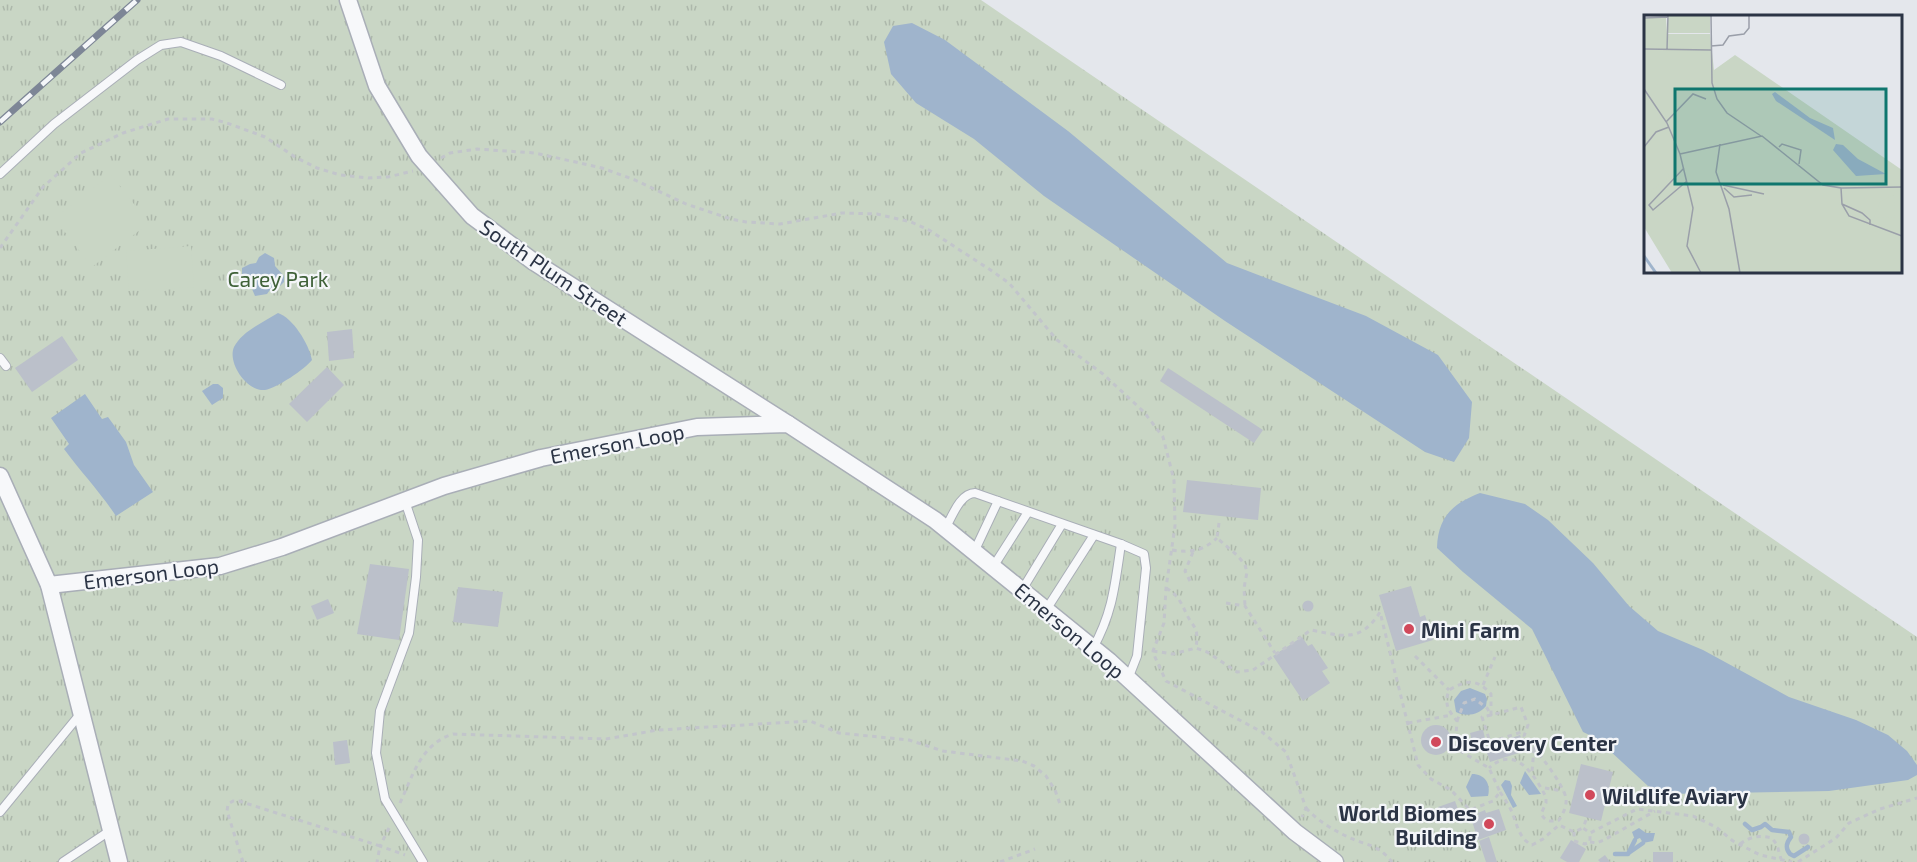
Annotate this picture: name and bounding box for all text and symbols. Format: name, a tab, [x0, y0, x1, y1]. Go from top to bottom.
inset map	[1644, 15, 1902, 273]
street label: South Plum Street	[475, 213, 633, 331]
park label: Carey Park	[227, 266, 329, 291]
street label: Emerson Loop	[548, 418, 686, 468]
street label: Emerson Loop	[82, 552, 220, 594]
street label: Emerson Loop	[1010, 577, 1130, 683]
place label: Mini Farm	[1421, 617, 1520, 642]
marker: Mini Farm	[1402, 622, 1416, 636]
place label: Discovery Center	[1448, 730, 1617, 756]
marker: Discovery Center	[1429, 735, 1443, 749]
place label: Wildlife Aviary	[1602, 783, 1749, 809]
marker: Wildlife Aviary	[1583, 788, 1597, 802]
place label: World Biomes Building	[1338, 800, 1477, 849]
marker: World Biomes Building	[1482, 817, 1496, 831]

